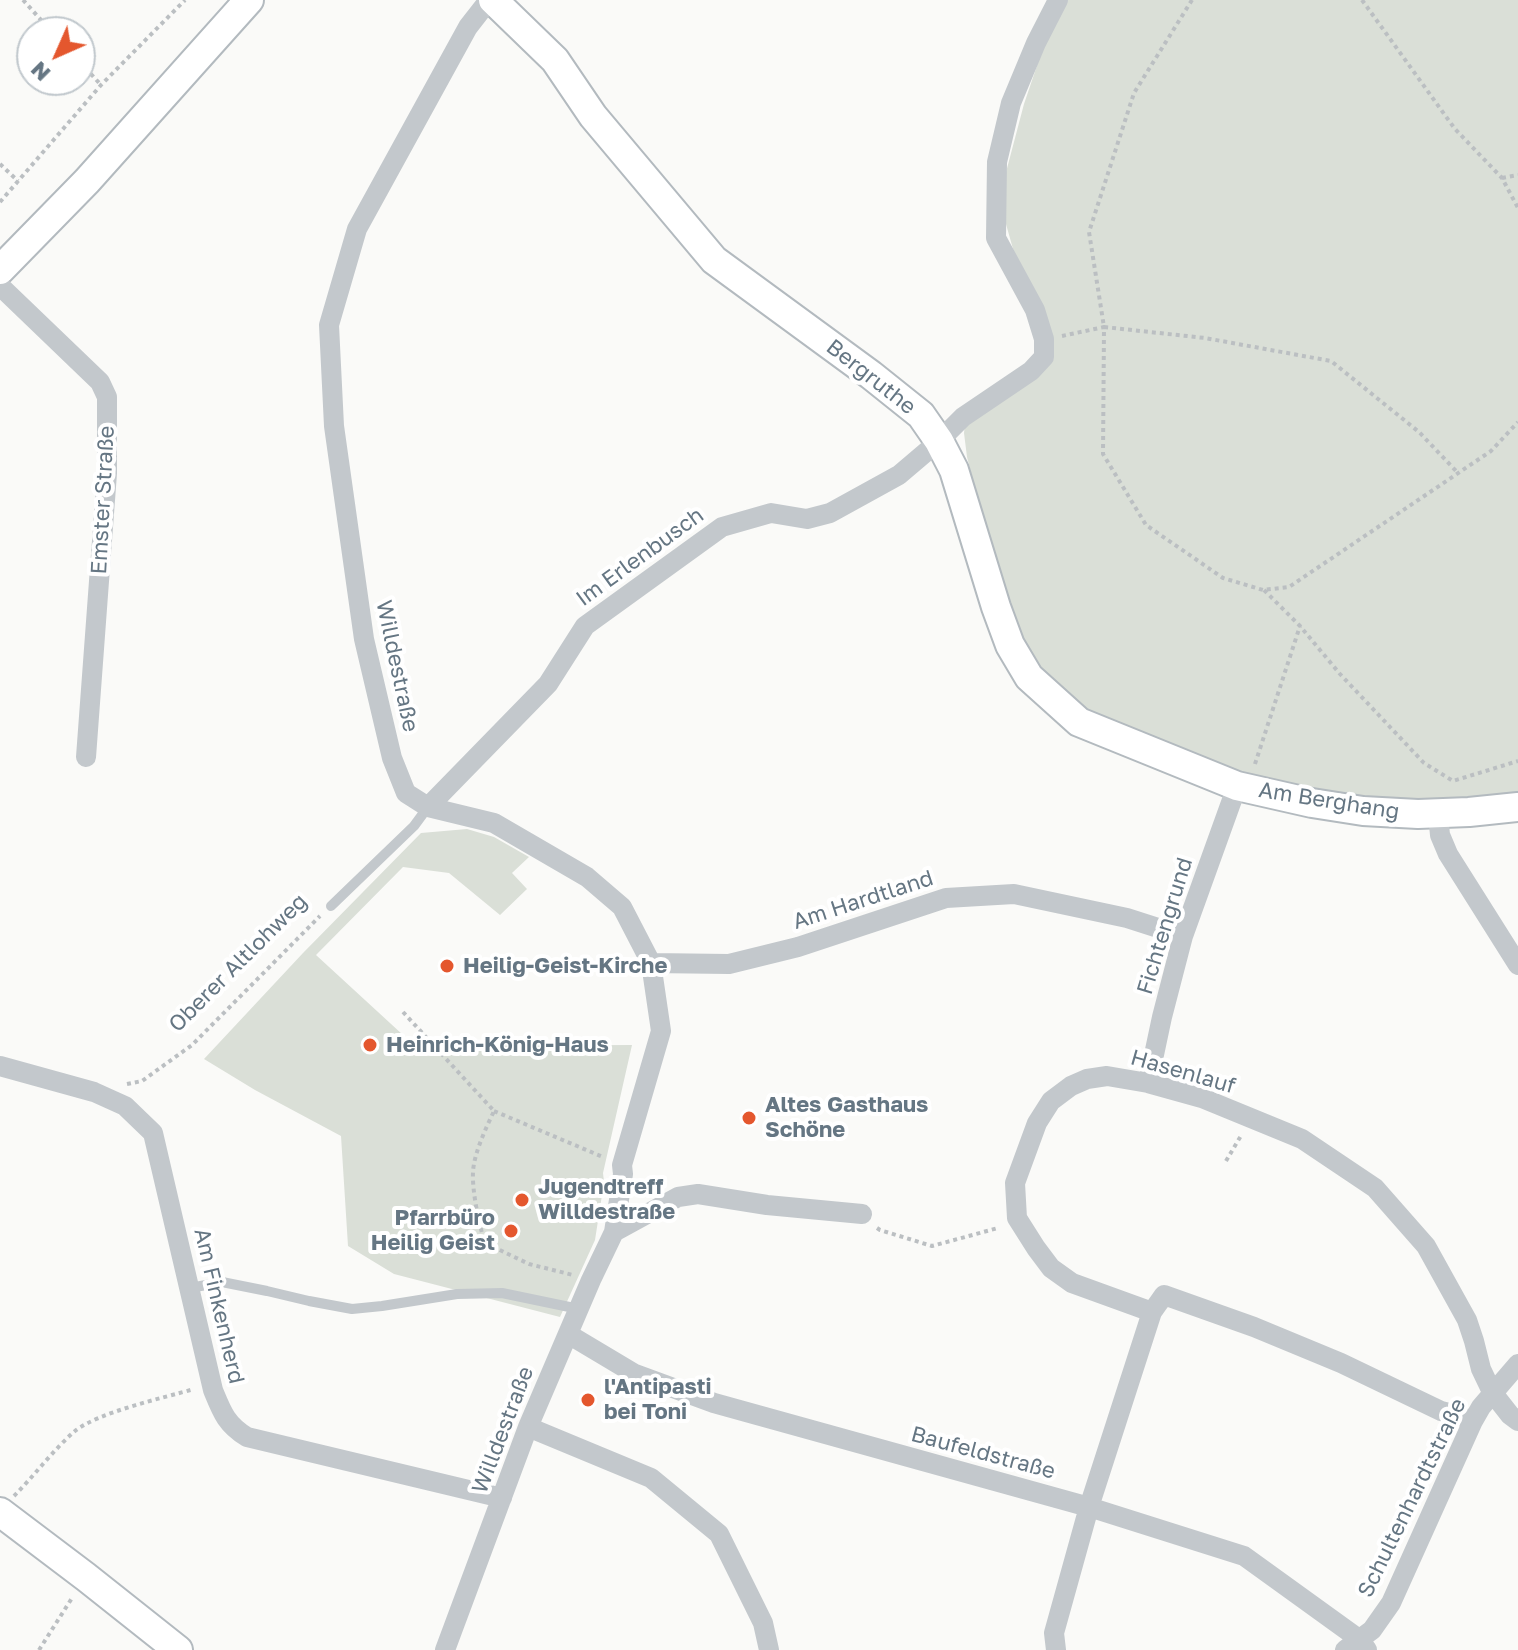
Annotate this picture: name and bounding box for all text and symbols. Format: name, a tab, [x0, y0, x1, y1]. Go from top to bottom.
north arrow	[16, 16, 96, 96]
text: N	[25, 56, 56, 87]
street label: Bergruthe	[821, 334, 921, 420]
street label: Emster Straße	[86, 425, 120, 575]
street label: Im Erlenbusch	[571, 502, 709, 612]
street label: Willdestraße	[370, 598, 424, 734]
street label: Am Berghang	[1257, 777, 1401, 825]
street label: Fichtengrund	[1132, 854, 1198, 998]
street label: Am Hardtland	[789, 865, 937, 935]
street label: Oberer Altlohweg	[163, 888, 313, 1038]
place label: Heilig-Geist-Kirche	[463, 953, 667, 979]
marker: Heilig-Geist-Kirche	[438, 957, 456, 975]
place label: Heinrich-König-Haus	[386, 1032, 609, 1058]
marker: Heinrich-König-Haus	[361, 1036, 379, 1054]
street label: Hasenlauf	[1127, 1044, 1239, 1100]
place label: Altes Gasthaus Schöne	[765, 1092, 928, 1144]
marker: Altes Gasthaus Schöne	[740, 1109, 758, 1127]
place label: Jugendtreff Willdestraße	[538, 1174, 675, 1226]
marker: Jugendtreff Willdestraße	[513, 1191, 531, 1209]
place label: Pfarrbüro Heilig Geist	[371, 1205, 495, 1256]
marker: Pfarrbüro Heilig Geist	[502, 1222, 520, 1240]
street label: Am Finkenherd	[188, 1226, 250, 1386]
street label: Willdestraße	[467, 1363, 539, 1497]
place label: l'Antipasti bei Toni	[604, 1374, 712, 1426]
marker: l'Antipasti bei Toni	[579, 1391, 597, 1409]
street label: Schultenhardtstraße	[1352, 1394, 1472, 1602]
street label: Baufeldstraße	[908, 1421, 1058, 1485]

